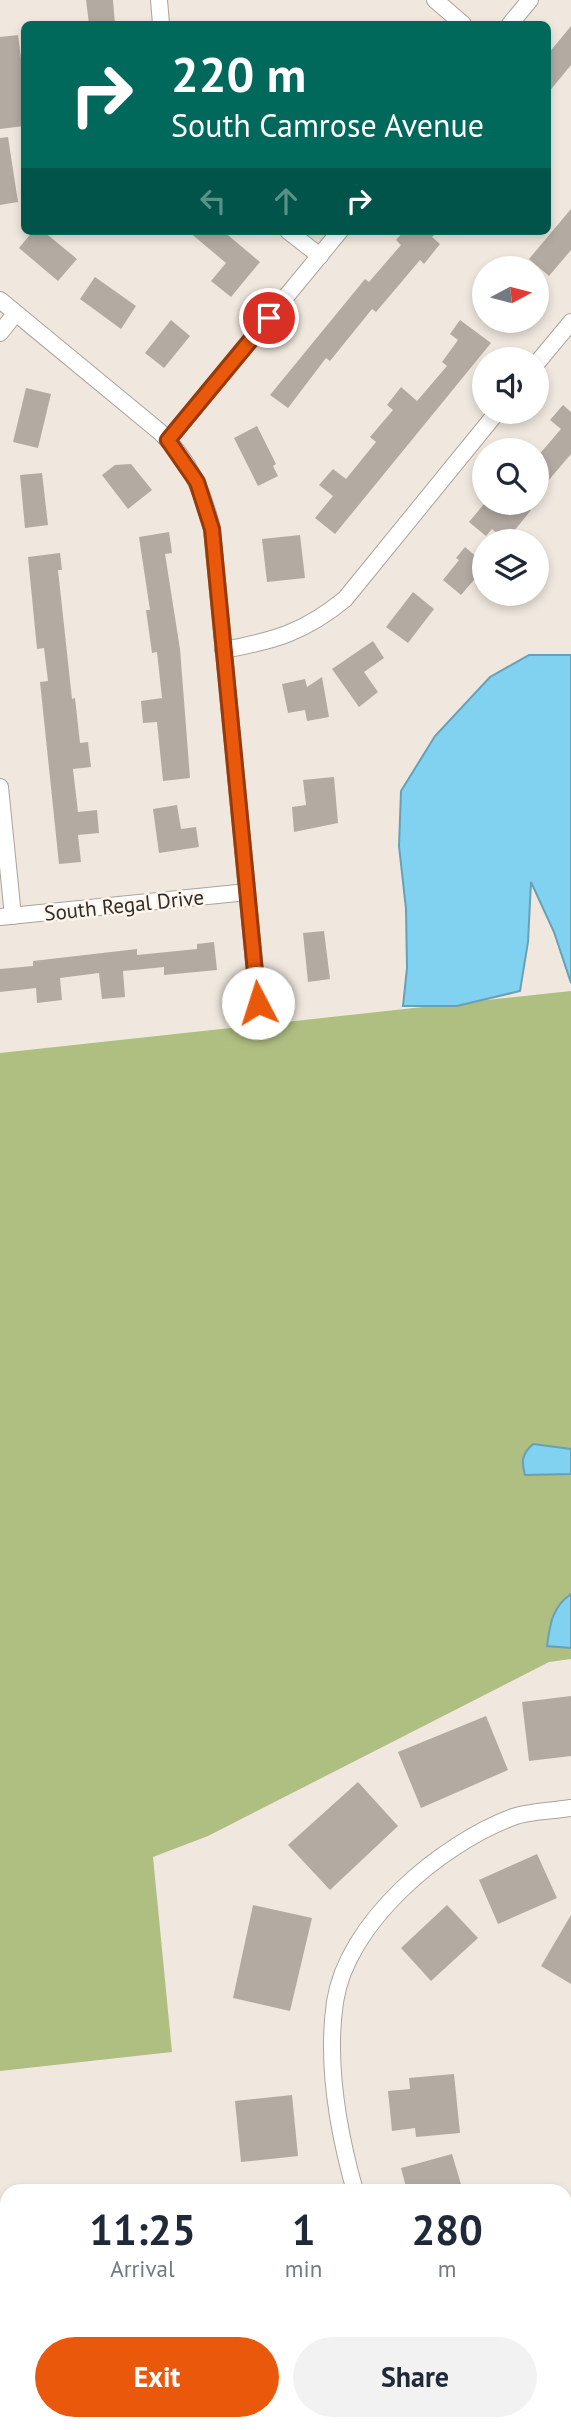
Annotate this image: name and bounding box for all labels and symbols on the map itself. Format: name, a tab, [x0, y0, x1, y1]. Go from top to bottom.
north arrow	[472, 256, 550, 332]
pin	[239, 288, 299, 348]
street label: South Regal Drive	[43, 883, 205, 927]
position arrow	[221, 966, 295, 1040]

